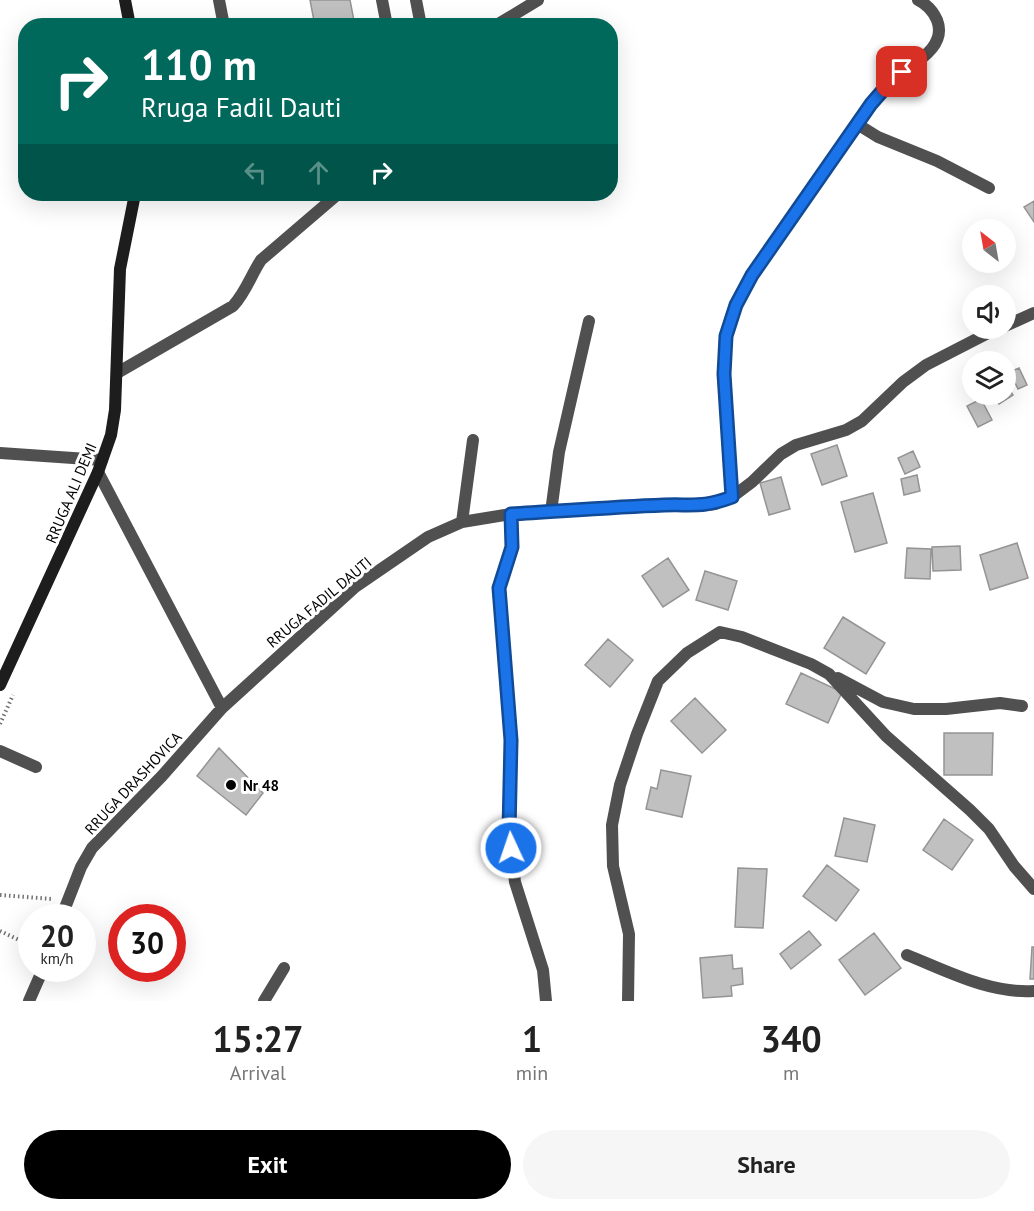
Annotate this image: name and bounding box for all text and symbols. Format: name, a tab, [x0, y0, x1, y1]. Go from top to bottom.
text: 110 m	[141, 37, 257, 92]
icon: right	[42, 42, 120, 120]
pin	[876, 46, 927, 97]
icon: arrive	[885, 55, 918, 88]
text: Rruga Fadil Dauti	[141, 90, 342, 124]
icon: left	[239, 156, 272, 189]
icon: ahead	[302, 156, 335, 189]
icon: right	[365, 156, 398, 189]
north arrow	[962, 219, 1016, 273]
map controls	[962, 219, 1016, 405]
button: sound	[962, 285, 1016, 339]
button: layers	[962, 351, 1016, 405]
street label: RRUGA ALI DEMI	[41, 440, 101, 546]
street label: RRUGA FADIL DAUTI	[263, 552, 375, 652]
street label: RRUGA DRASHOVICA	[80, 727, 186, 838]
place label: Nr 48	[243, 776, 279, 795]
marker: Nr 48	[224, 778, 238, 792]
position arrow	[479, 816, 543, 880]
speed limit sign: 30	[108, 904, 186, 982]
text: 20	[40, 916, 74, 955]
text: km/h	[41, 949, 73, 968]
text: 15:27	[212, 1015, 304, 1062]
text: 1	[522, 1015, 542, 1062]
text: 340	[761, 1015, 822, 1062]
text: Arrival	[230, 1060, 286, 1086]
text: min	[516, 1060, 548, 1086]
text: m	[783, 1060, 799, 1086]
button: Exit	[24, 1130, 511, 1199]
button: Share	[523, 1130, 1010, 1199]

